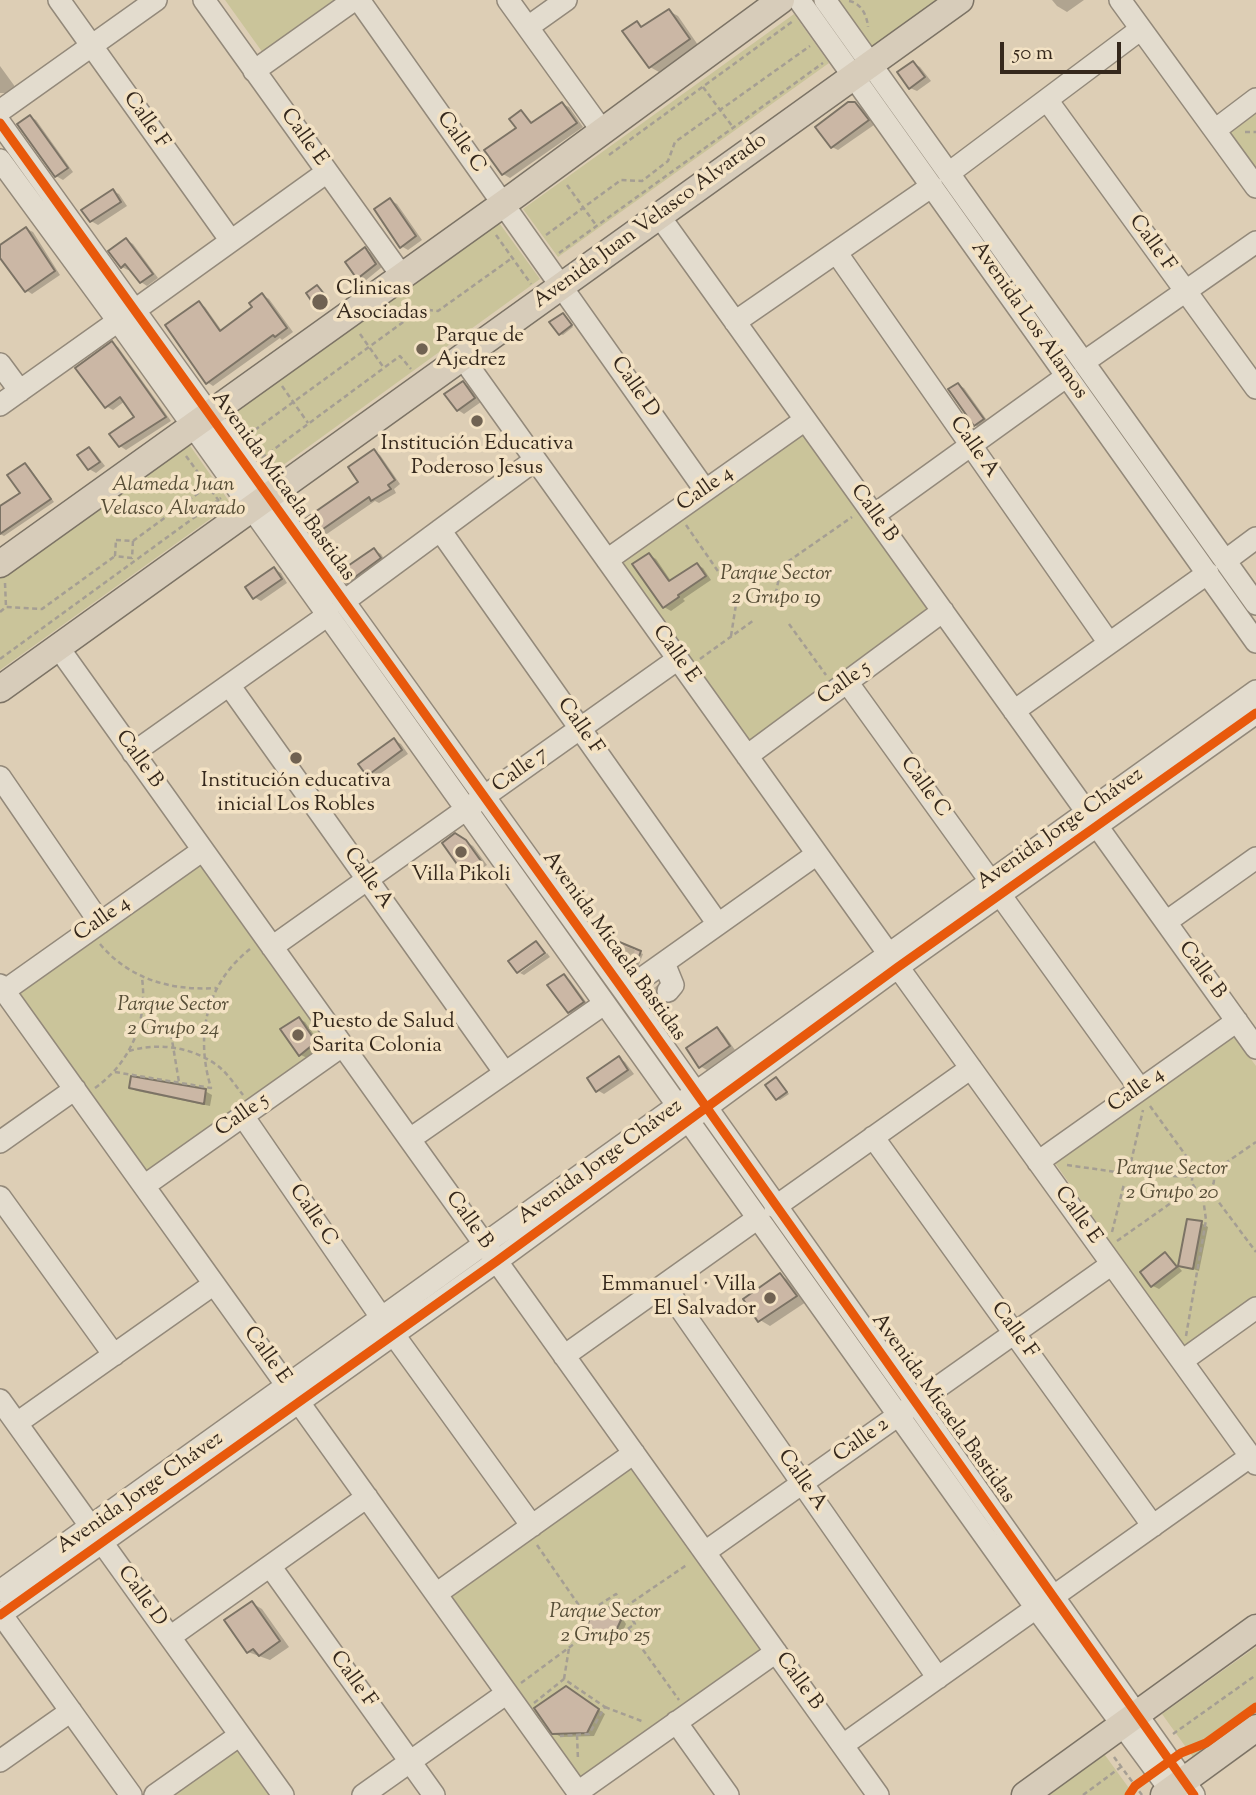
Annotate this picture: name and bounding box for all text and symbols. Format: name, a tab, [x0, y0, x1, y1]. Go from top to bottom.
scale bar	[1004, 28, 1125, 72]
text: 50 m	[1013, 39, 1053, 69]
street label: Calle F	[116, 88, 174, 154]
street label: Calle E	[274, 104, 332, 172]
street label: Calle C	[430, 108, 490, 178]
street label: Avenida Juan Velasco Alvarado	[529, 129, 773, 315]
street label: Calle F	[1122, 211, 1180, 277]
street label: Avenida Los Alamos	[964, 237, 1092, 405]
place label: Clinicas Asociadas	[336, 277, 427, 327]
marker: Clinicas Asociadas	[310, 292, 330, 312]
place label: Parque de Ajedrez	[436, 324, 524, 374]
marker: Parque de Ajedrez	[414, 341, 430, 357]
street label: Calle D	[604, 353, 664, 423]
street label: Avenida Micaela Bastidas	[205, 387, 359, 587]
street label: Calle A	[943, 412, 1003, 484]
marker: Institución Educativa Poderoso Jesus	[469, 413, 485, 429]
place label: Institución Educativa Poderoso Jesus	[381, 432, 573, 482]
street label: Calle 4	[673, 462, 739, 518]
park label: Alameda Juan Velasco Alvarado	[101, 473, 245, 523]
street label: Calle B	[844, 480, 902, 548]
park label: Parque Sector 2 Grupo 19	[720, 562, 832, 612]
street label: Calle E	[646, 621, 704, 689]
street label: Calle 5	[814, 656, 876, 712]
street label: Calle F	[550, 694, 608, 760]
street label: Calle B	[109, 726, 167, 794]
street label: Calle 7	[488, 742, 554, 800]
marker: Institución educativa inicial Los Robles	[288, 750, 304, 766]
street label: Calle C	[894, 753, 954, 823]
street label: Avenida Jorge Chávez	[973, 763, 1149, 897]
place label: Institución educativa inicial Los Robles	[201, 769, 391, 819]
street label: Calle A	[337, 843, 397, 915]
marker: Villa Pikoli	[453, 844, 469, 860]
street label: Avenida Micaela Bastidas	[536, 847, 690, 1047]
place label: Villa Pikoli	[411, 863, 511, 889]
street label: Calle 4	[70, 892, 136, 948]
street label: Calle B	[1172, 937, 1230, 1005]
park label: Parque Sector 2 Grupo 24	[117, 993, 229, 1043]
place label: Puesto de Salud Sarita Colonia	[312, 1010, 455, 1060]
marker: Puesto de Salud Sarita Colonia	[290, 1027, 306, 1043]
street label: Calle 4	[1104, 1063, 1170, 1119]
street label: Calle 5	[212, 1089, 274, 1143]
street label: Avenida Jorge Chávez	[514, 1095, 688, 1231]
park label: Parque Sector 2 Grupo 20	[1116, 1157, 1228, 1207]
street label: Calle C	[282, 1180, 342, 1252]
street label: Calle E	[1048, 1182, 1106, 1250]
street label: Calle B	[439, 1187, 497, 1255]
place label: Emmanuel · Villa El Salvador	[602, 1273, 756, 1323]
marker: Emmanuel · Villa El Salvador	[762, 1290, 778, 1306]
street label: Calle F	[984, 1298, 1042, 1364]
street label: Avenida Micaela Bastidas	[865, 1309, 1019, 1509]
street label: Calle E	[237, 1322, 295, 1390]
street label: Calle 2	[829, 1413, 895, 1469]
street label: Avenida Jorge Chávez	[53, 1427, 229, 1561]
street label: Calle A	[771, 1445, 831, 1517]
street label: Calle D	[111, 1562, 171, 1632]
park label: Parque Sector 2 Grupo 25	[549, 1600, 661, 1650]
street label: Calle F	[323, 1647, 381, 1713]
street label: Calle B	[769, 1648, 827, 1716]

